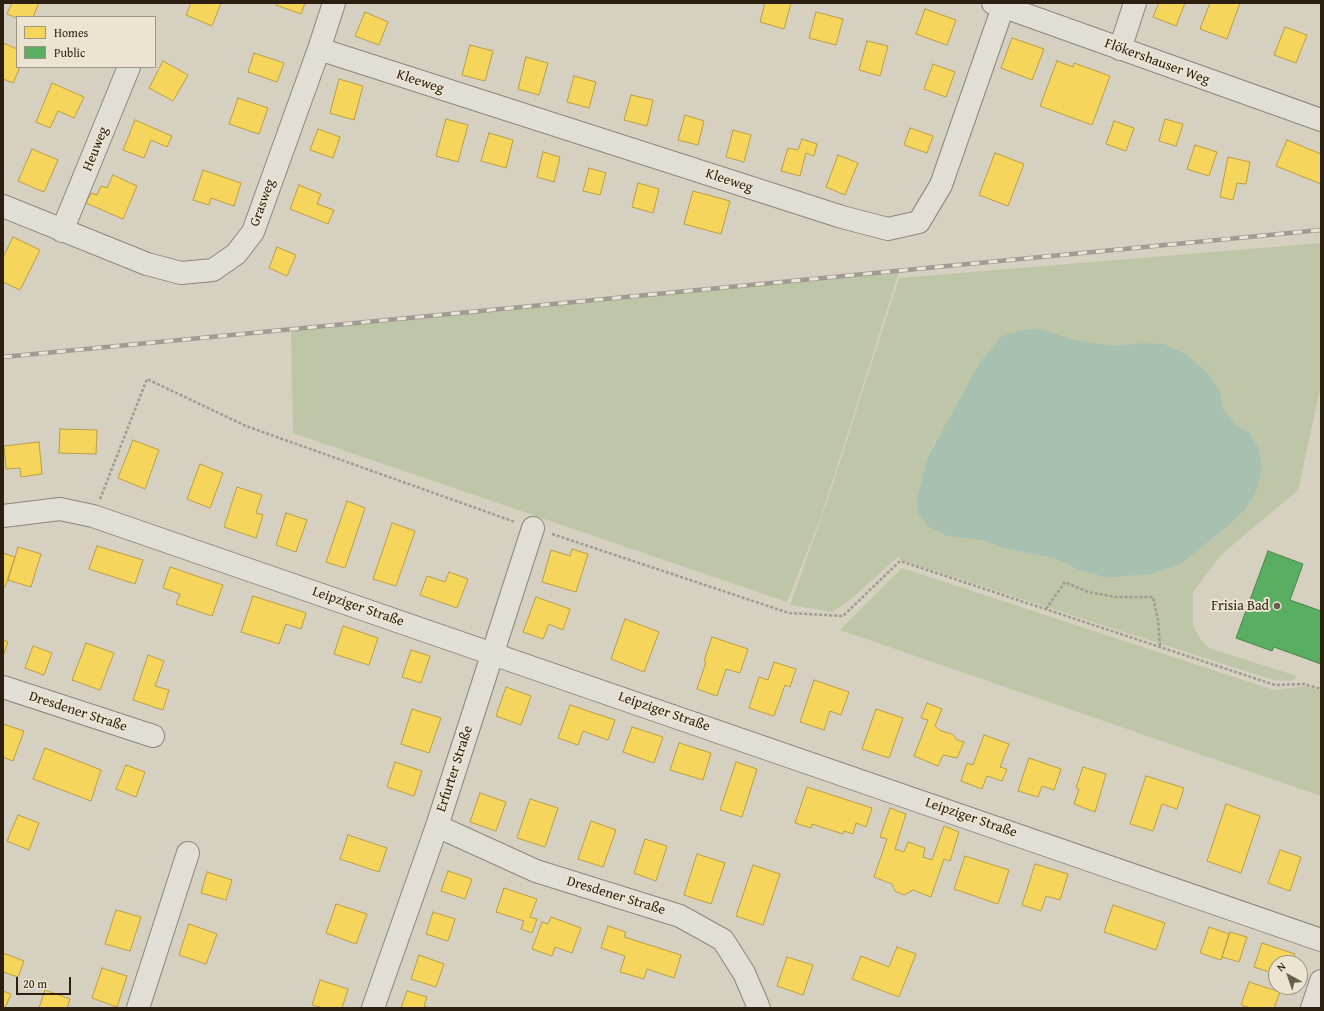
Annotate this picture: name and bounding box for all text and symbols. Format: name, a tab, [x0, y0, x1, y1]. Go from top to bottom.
legend	[16, 16, 156, 68]
text: Homes	[54, 24, 88, 41]
street label: Flökershauser Weg	[1102, 35, 1212, 89]
text: Public	[54, 44, 85, 61]
street label: Kleeweg	[394, 67, 446, 97]
street label: Heuweg	[79, 124, 113, 174]
street label: Kleeweg	[703, 166, 755, 196]
street label: Grasweg	[247, 177, 279, 229]
street label: Leipziger Straße	[310, 583, 406, 631]
place label: Frisia Bad	[1211, 598, 1269, 614]
marker: Frisia Bad	[1272, 601, 1282, 611]
street label: Dresdener Straße	[27, 688, 129, 736]
street label: Leipziger Straße	[616, 688, 712, 736]
street label: Erfurter Straße	[433, 724, 477, 814]
street label: Leipziger Straße	[923, 794, 1019, 842]
street label: Dresdener Straße	[565, 873, 667, 919]
north arrow	[1268, 955, 1308, 995]
text: N	[1273, 958, 1289, 975]
scale bar	[18, 969, 73, 995]
text: 20 m	[23, 975, 47, 992]

